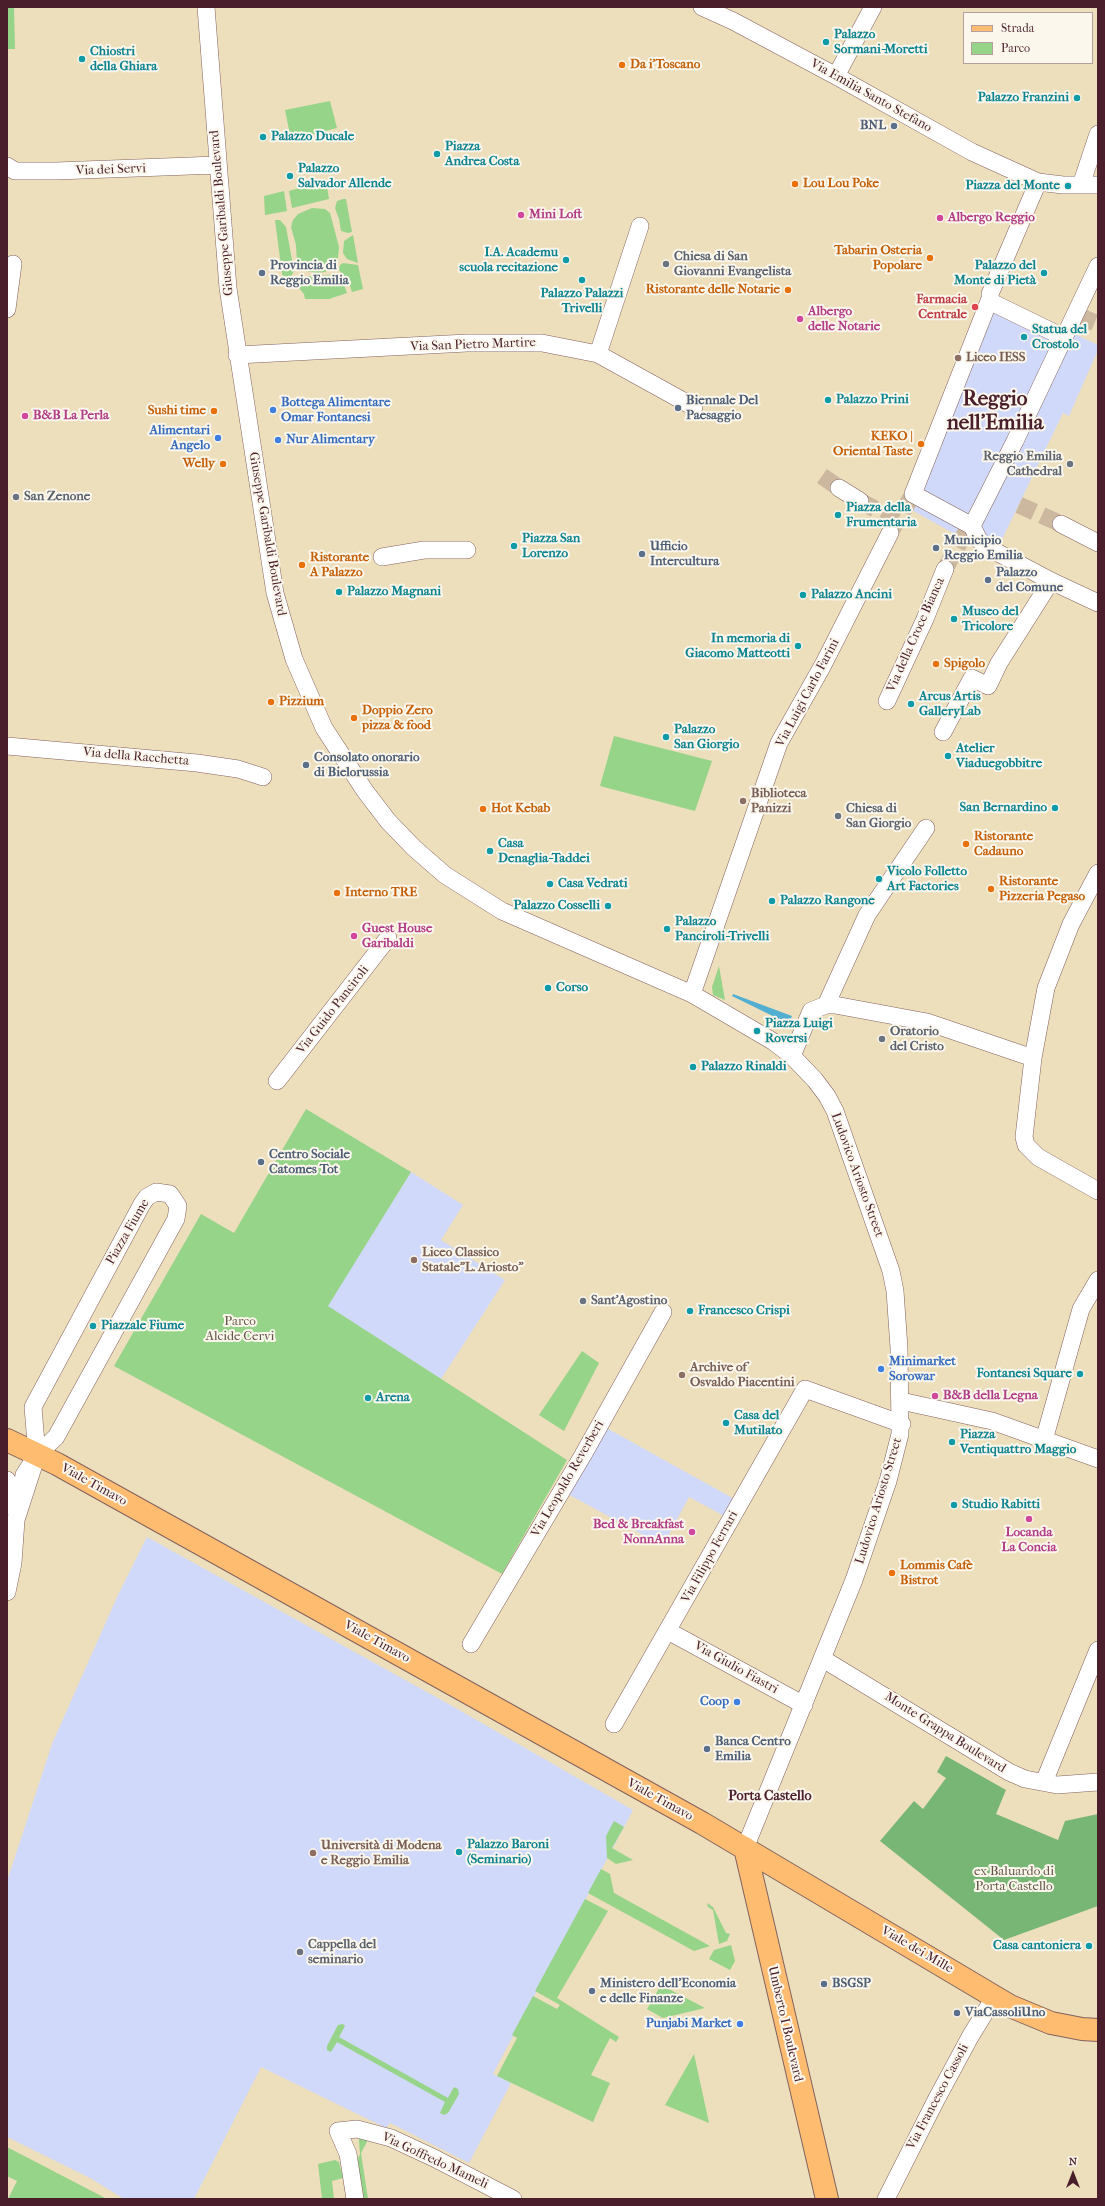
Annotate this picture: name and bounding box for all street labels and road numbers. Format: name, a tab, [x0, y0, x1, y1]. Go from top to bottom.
street label: Via Emilia Santo Stefano	[808, 56, 934, 136]
street label: Giuseppe Garibaldi Boulevard	[207, 129, 237, 297]
street label: Via dei Servi	[76, 161, 146, 179]
street label: Via San Pietro Martire	[410, 335, 536, 355]
street label: Giuseppe Garibaldi Boulevard	[245, 451, 289, 617]
street label: Via della Croce Bianca	[884, 575, 948, 695]
street label: Via Luigi Carlo Farini	[773, 636, 843, 750]
street label: Via della Racchetta	[82, 745, 190, 769]
street label: Via Guido Panciroli	[294, 963, 372, 1057]
street label: Ludovico Ariosto Street	[827, 1111, 887, 1239]
street label: Piazza Fiume	[103, 1196, 153, 1268]
street label: Via Leopoldo Reverberi	[528, 1418, 608, 1540]
street label: Ludovico Ariosto Street	[852, 1436, 906, 1566]
street label: Viale Timavo	[58, 1461, 130, 1509]
street label: Via Filippo Ferrari	[678, 1508, 742, 1606]
street label: Viale Timavo	[341, 1618, 413, 1666]
street label: Via Giulio Fiastri	[691, 1638, 781, 1698]
street label: Monte Grappa Boulevard	[881, 1689, 1009, 1777]
street label: Viale Timavo	[624, 1776, 696, 1824]
street label: Viale dei Mille	[878, 1923, 956, 1977]
street label: Umberto I Boulevard	[764, 1965, 806, 2083]
street label: Via Francesco Cassoli	[904, 2041, 972, 2153]
street label: Via Goffredo Mameli	[379, 2130, 491, 2192]

